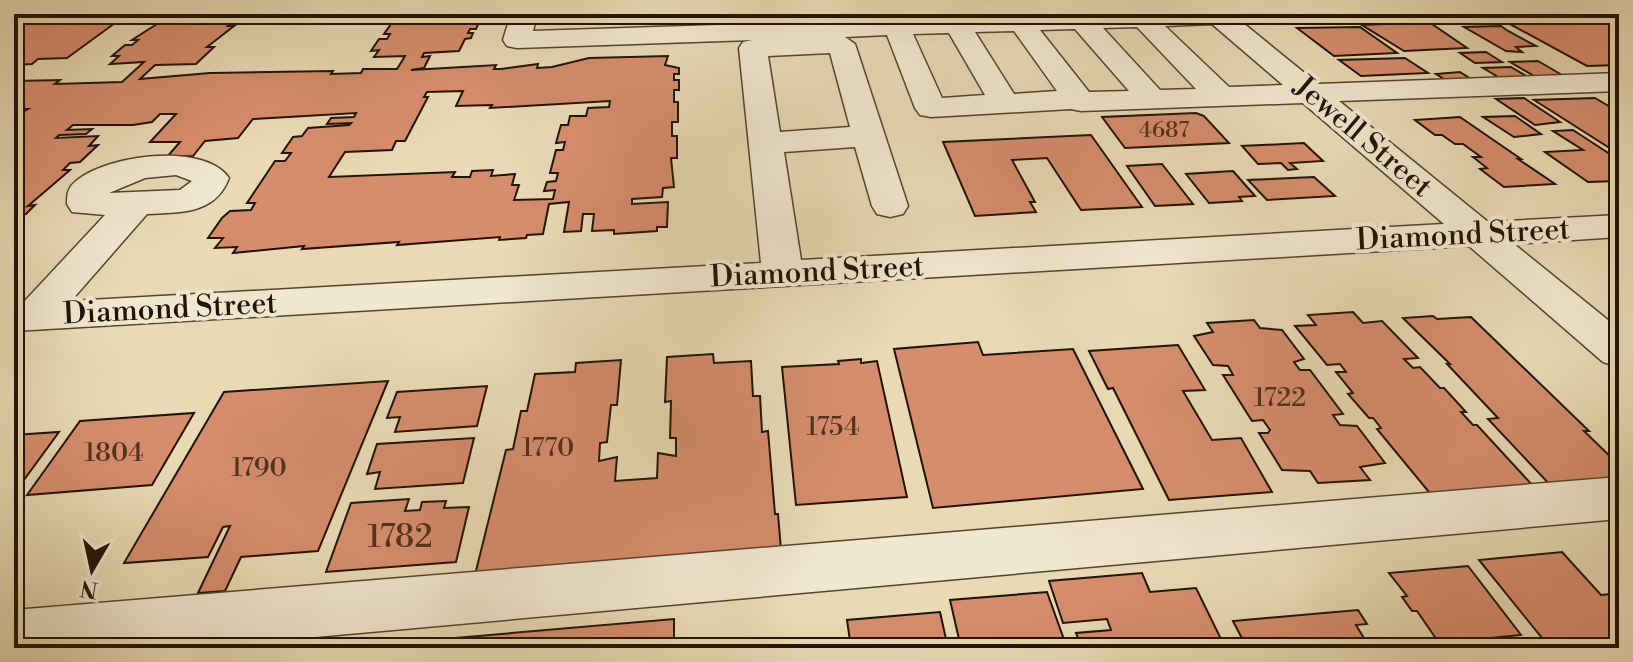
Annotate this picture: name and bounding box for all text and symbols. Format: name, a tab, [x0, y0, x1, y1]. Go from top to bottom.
street label: Jewell Street	[1285, 67, 1440, 206]
house number: 4687	[1139, 117, 1189, 144]
street label: Diamond Street	[1355, 210, 1571, 260]
street label: Diamond Street	[709, 247, 925, 297]
street label: Diamond Street	[62, 284, 278, 334]
house number: 1722	[1254, 382, 1306, 414]
house number: 1754	[807, 411, 859, 443]
house number: 1770	[522, 432, 574, 464]
house number: 1804	[84, 437, 144, 469]
house number: 1790	[231, 452, 287, 484]
house number: 1782	[367, 517, 433, 557]
north arrow	[52, 530, 132, 610]
text: N	[78, 573, 100, 603]

